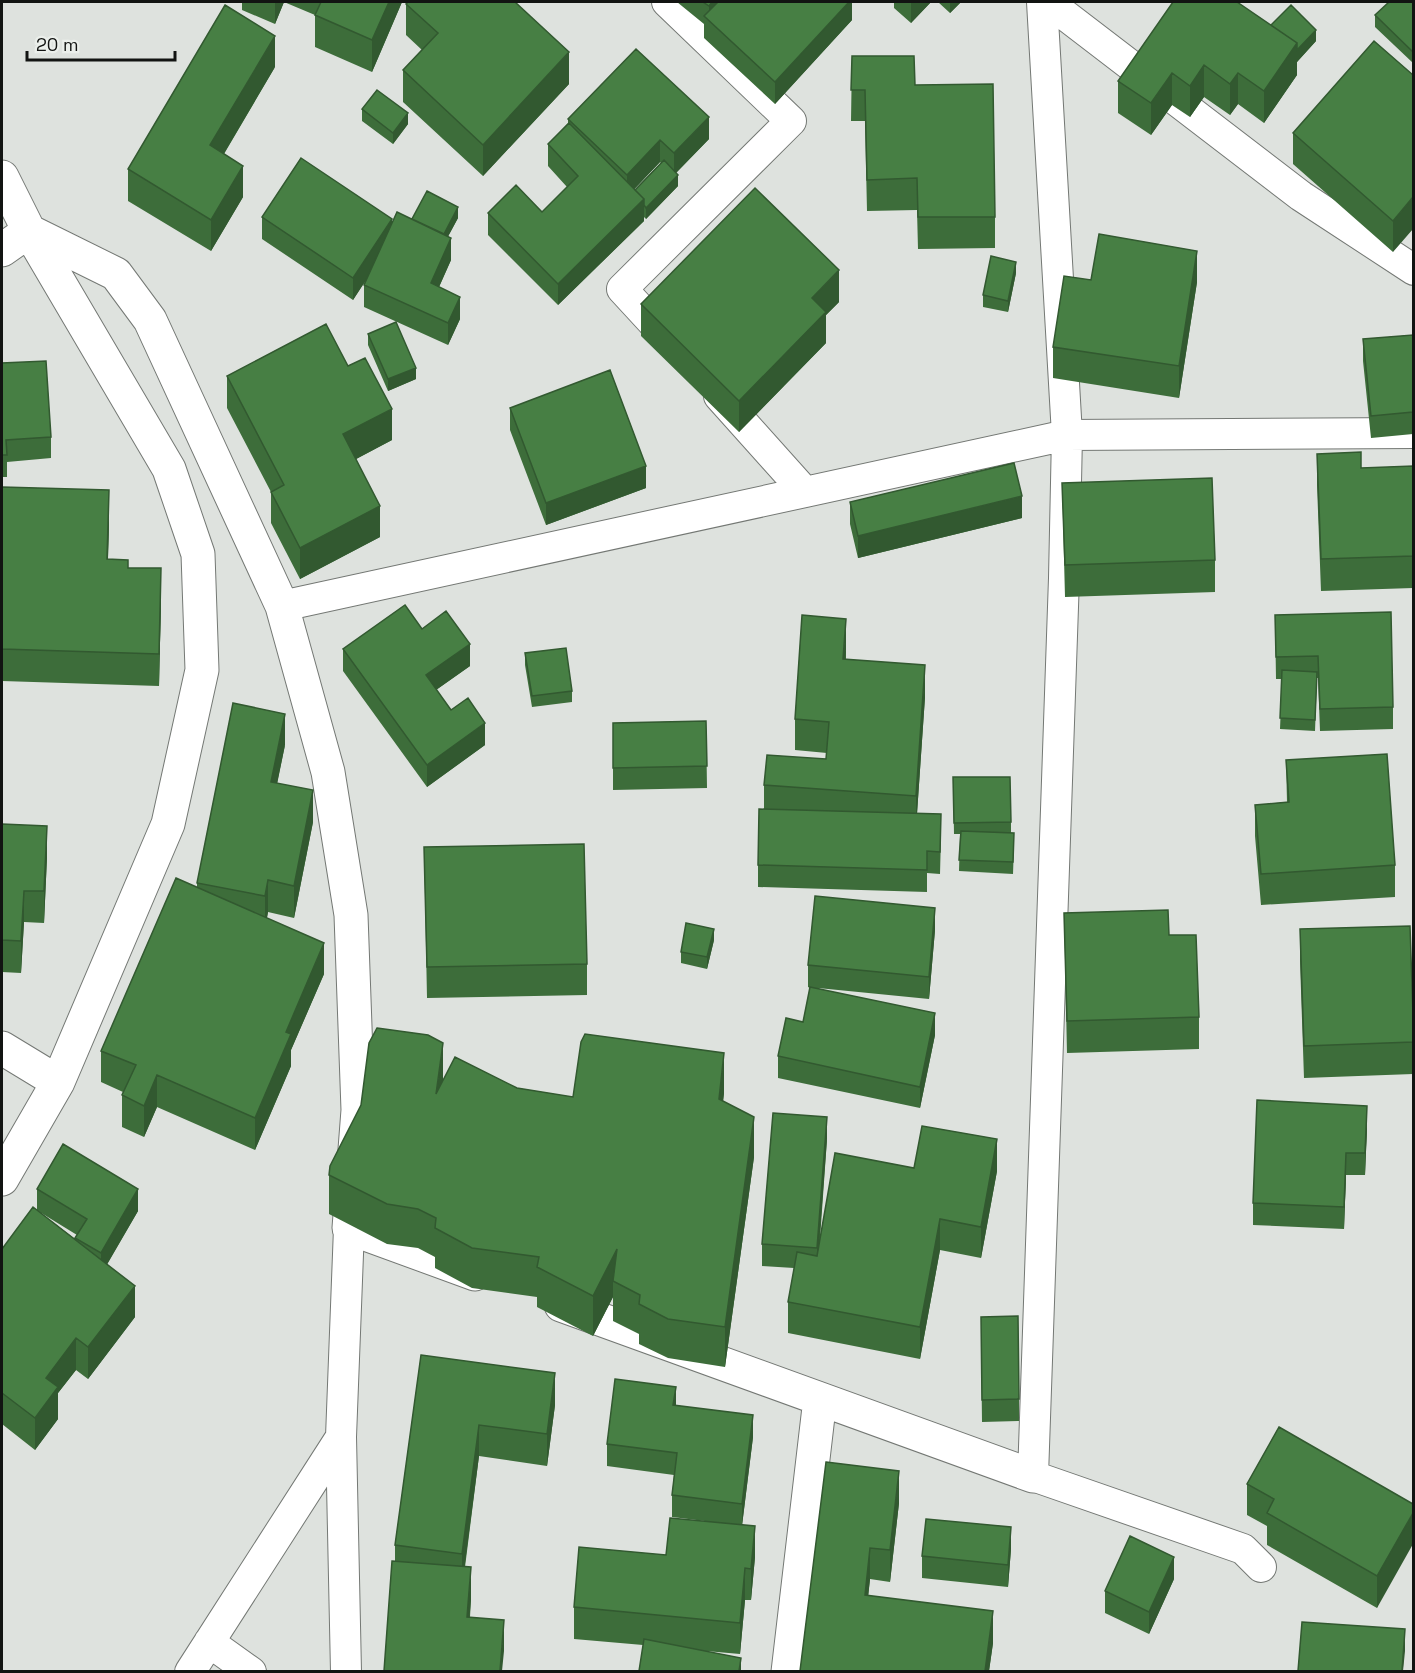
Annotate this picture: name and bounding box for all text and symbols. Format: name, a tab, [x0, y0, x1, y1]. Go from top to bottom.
scale bar	[27, 24, 176, 62]
text: 20 m	[36, 33, 79, 56]

